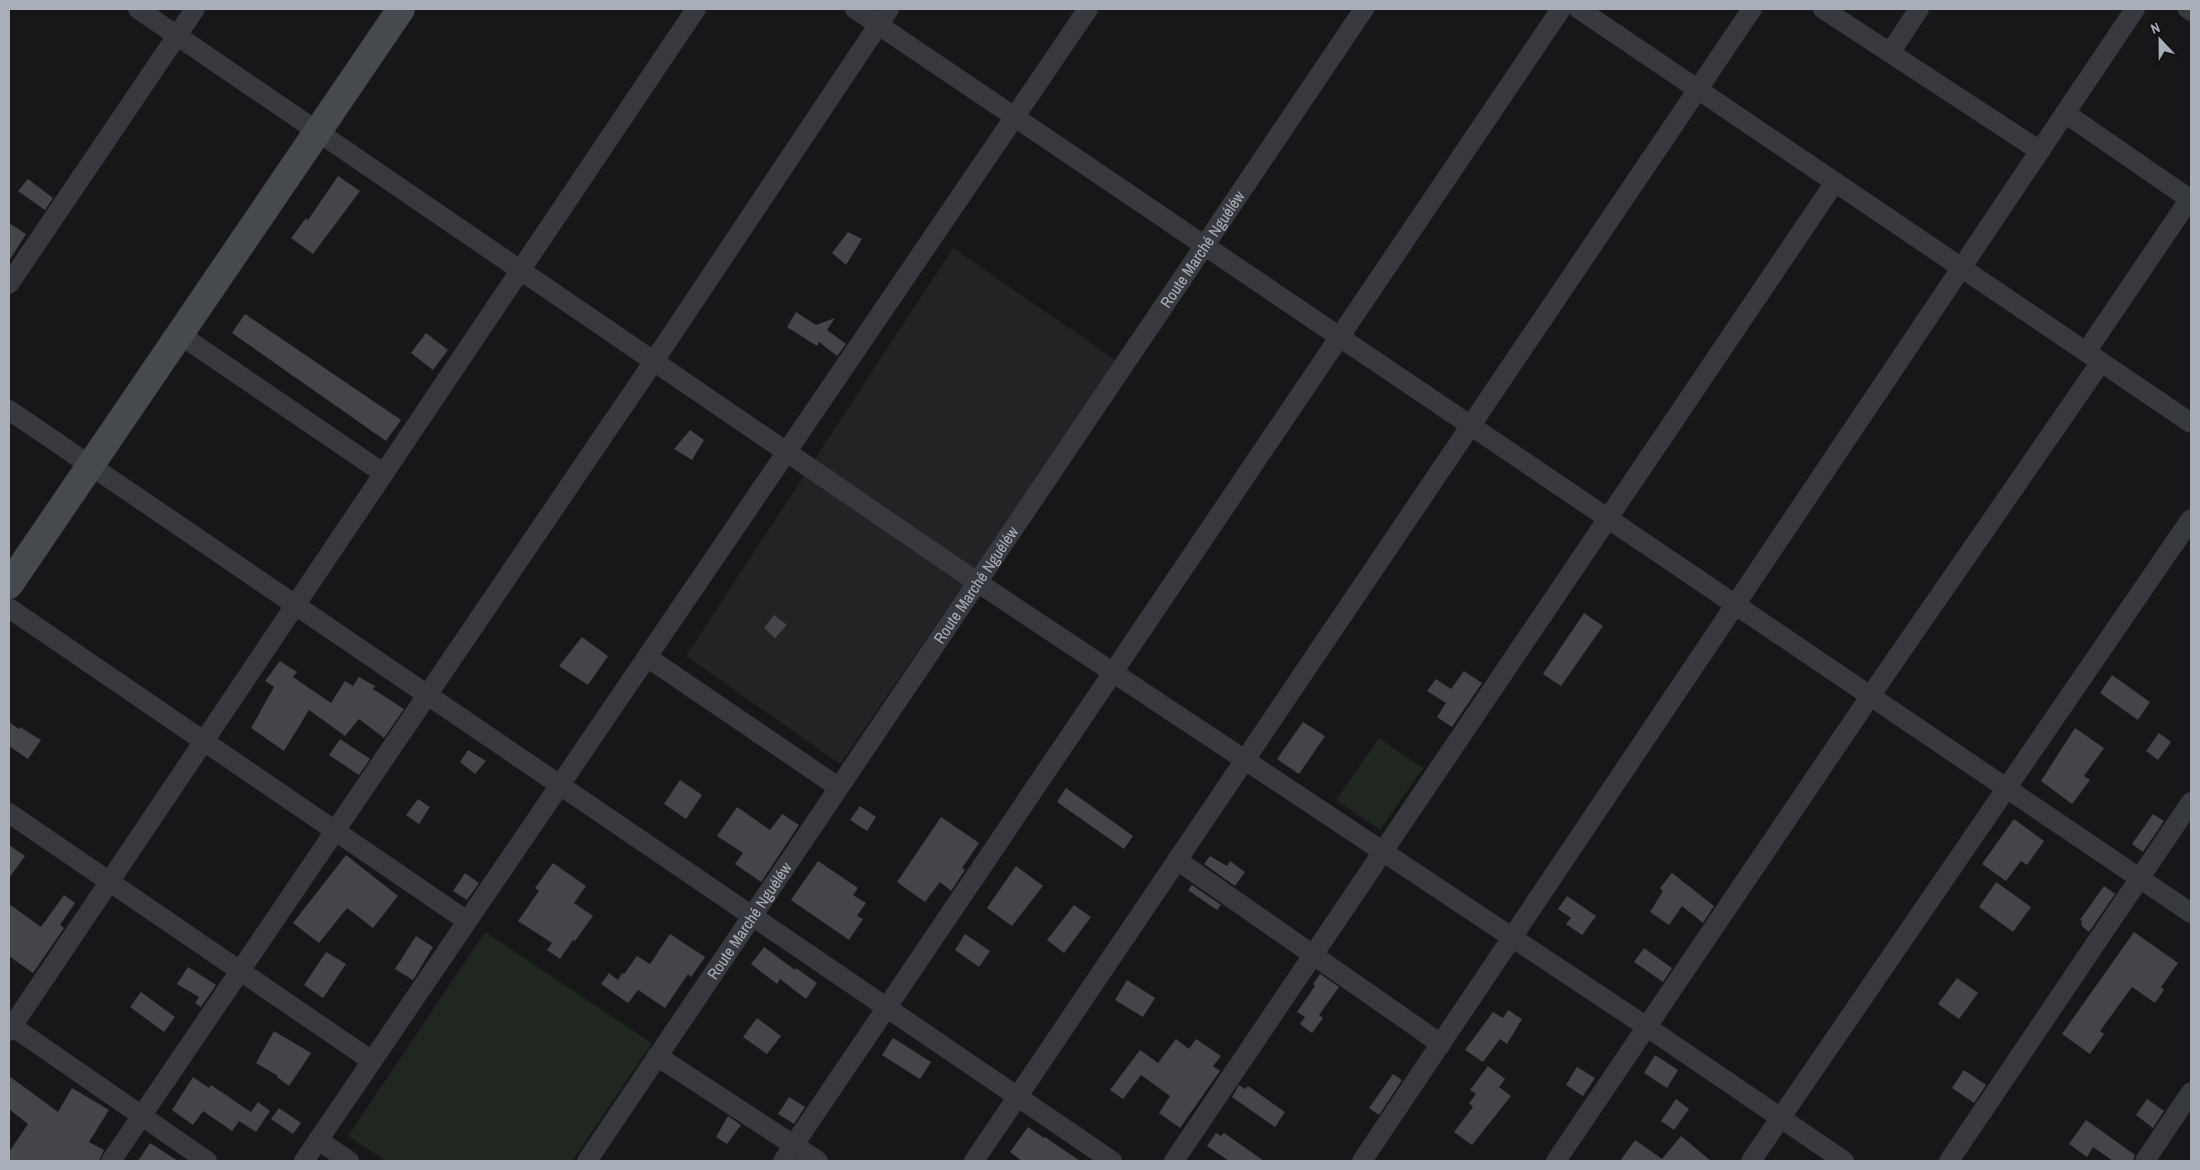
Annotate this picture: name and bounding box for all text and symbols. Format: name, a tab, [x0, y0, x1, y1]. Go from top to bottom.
north arrow	[2135, 15, 2185, 65]
text: N	[2148, 18, 2162, 38]
street label: Route Marché Nguéléw	[1155, 186, 1250, 312]
street label: Route Marché Nguéléw	[928, 521, 1023, 648]
street label: Route Marché Nguéléw	[702, 857, 797, 984]

